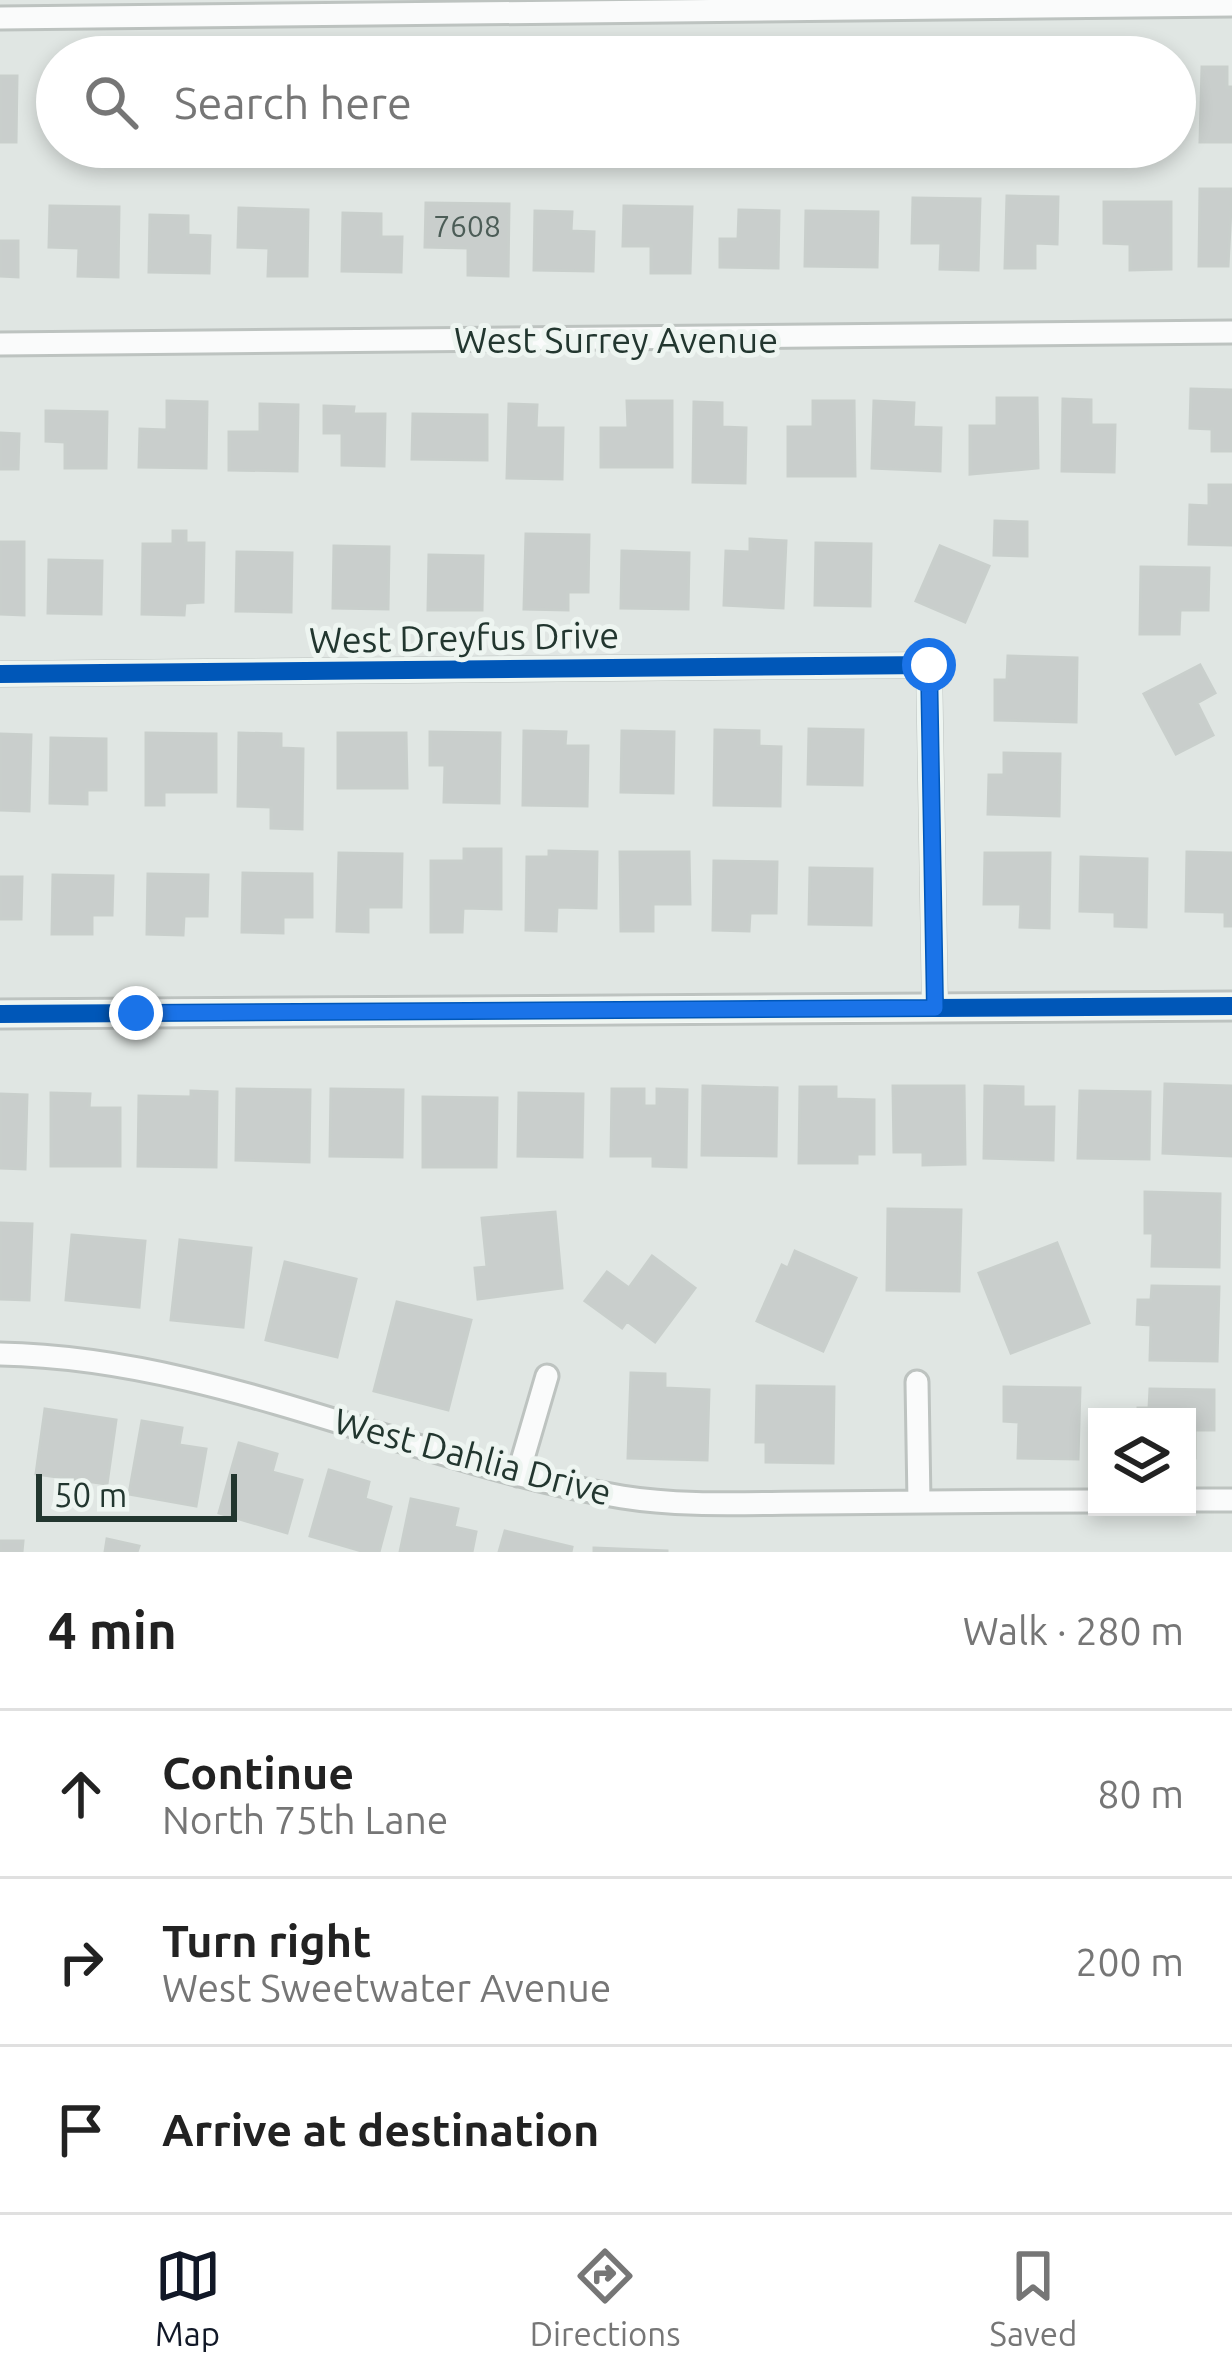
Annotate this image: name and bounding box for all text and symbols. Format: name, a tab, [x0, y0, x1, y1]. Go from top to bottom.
search box	[36, 36, 1196, 168]
icon: search	[78, 69, 144, 135]
text: Search here	[174, 77, 412, 128]
house number: 7608	[433, 209, 501, 243]
street label: West Surrey Avenue	[454, 319, 778, 360]
street label: West Dreyfus Drive	[309, 614, 619, 660]
route start	[902, 638, 956, 692]
route end	[109, 986, 163, 1040]
street label: West Dahlia Drive	[330, 1399, 616, 1513]
map controls	[1088, 1408, 1196, 1516]
button: layers	[1088, 1408, 1196, 1516]
scale bar	[36, 1468, 237, 1521]
text: 50 m	[54, 1476, 127, 1513]
text: 4 min	[48, 1601, 177, 1659]
text: Walk · 280 m	[963, 1609, 1184, 1652]
text: Continue	[162, 1747, 354, 1798]
icon: ahead	[48, 1761, 114, 1827]
text: 80 m	[1097, 1772, 1184, 1815]
text: North 75th Lane	[162, 1798, 448, 1841]
text: Turn right	[162, 1915, 371, 1966]
icon: right	[48, 1929, 114, 1995]
text: 200 m	[1075, 1940, 1184, 1983]
text: West Sweetwater Avenue	[162, 1966, 611, 2009]
icon: arrive	[48, 2097, 114, 2163]
text: Arrive at destination	[162, 2104, 599, 2155]
tab: Map	[155, 2243, 221, 2352]
tab: Directions	[530, 2243, 680, 2352]
tab: Saved	[990, 2243, 1077, 2352]

